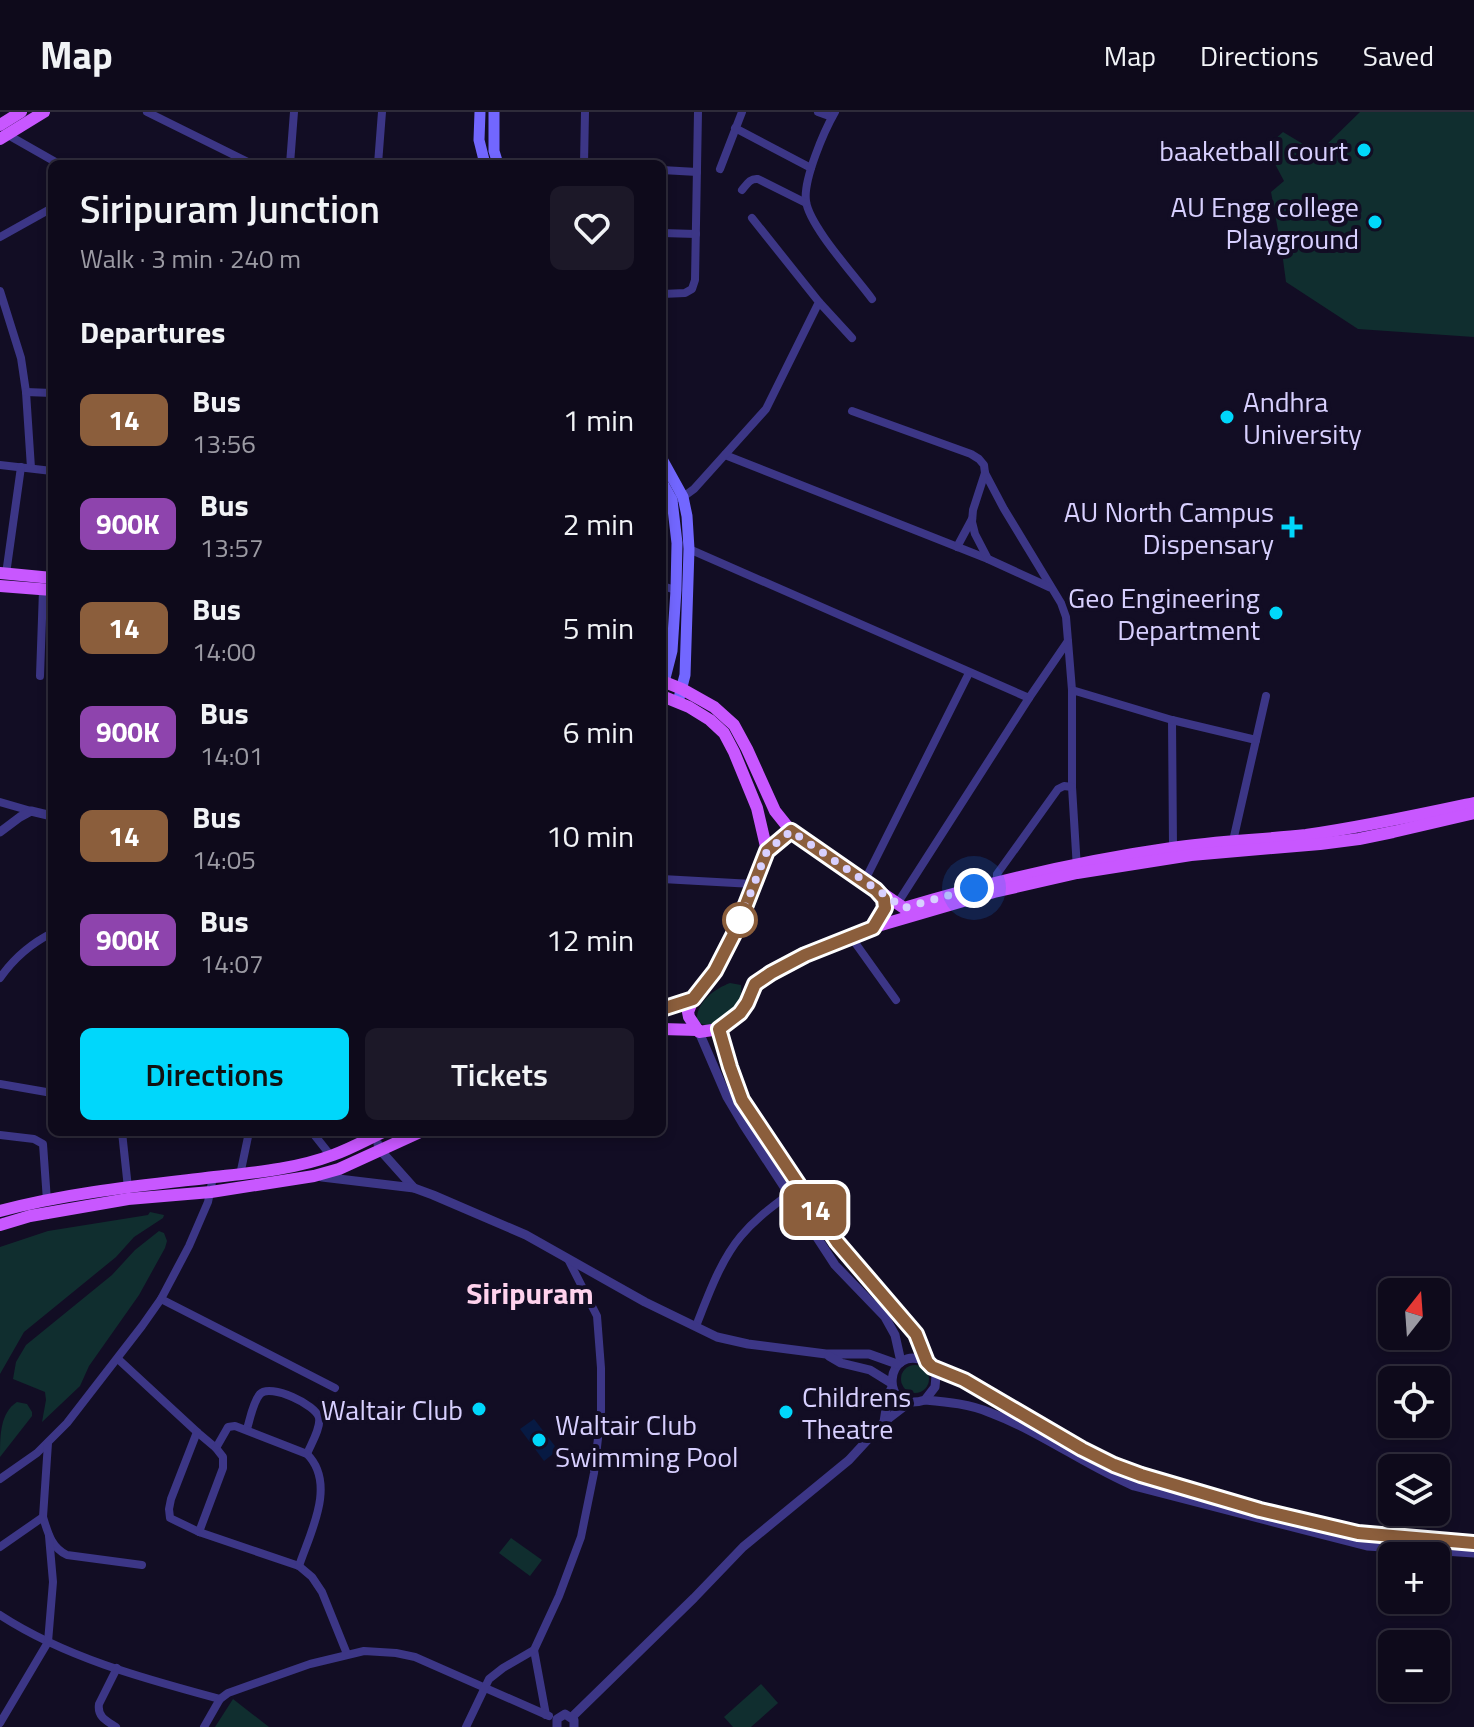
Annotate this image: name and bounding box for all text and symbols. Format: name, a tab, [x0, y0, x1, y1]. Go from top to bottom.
text: Map	[40, 26, 113, 84]
text: Map	[1104, 34, 1156, 77]
text: Directions	[1200, 34, 1319, 77]
text: Saved	[1363, 34, 1434, 77]
place label: baaketball court	[1159, 129, 1348, 172]
marker: baaketball court	[1355, 141, 1373, 159]
text: Siripuram Junction	[80, 180, 380, 238]
place label: AU Engg college Playground	[1170, 185, 1359, 260]
button: heart	[550, 186, 634, 270]
marker: AU Engg college Playground	[1366, 213, 1384, 231]
text: Walk · 3 min · 240 m	[80, 239, 301, 278]
text: Departures	[80, 309, 225, 355]
text: Bus	[192, 378, 241, 424]
place label: Andhra University	[1243, 380, 1362, 455]
text: 1 min	[563, 397, 634, 443]
text: 14	[108, 398, 140, 441]
marker: Andhra University	[1218, 408, 1236, 426]
text: 13:56	[192, 424, 256, 463]
text: Bus	[200, 482, 249, 528]
place label: AU North Campus Dispensary	[1064, 490, 1274, 565]
text: 2 min	[563, 501, 634, 547]
text: 900K	[96, 502, 160, 545]
marker: AU North Campus Dispensary	[1281, 516, 1303, 538]
text: 13:57	[200, 528, 264, 567]
place label: Geo Engineering Department	[1068, 576, 1260, 651]
text: Bus	[192, 586, 241, 632]
marker: Geo Engineering Department	[1267, 604, 1285, 622]
text: 5 min	[563, 605, 634, 651]
text: 14	[108, 606, 140, 649]
text: 14:00	[192, 632, 256, 671]
text: Bus	[200, 690, 249, 736]
text: 6 min	[563, 709, 634, 755]
text: 900K	[96, 710, 160, 753]
text: 14:01	[200, 736, 264, 775]
text: Bus	[192, 794, 241, 840]
text: 10 min	[546, 813, 634, 859]
text: 14	[108, 814, 140, 857]
text: 14:05	[192, 840, 256, 879]
your location	[954, 868, 994, 908]
text: Bus	[200, 898, 249, 944]
unlabelled marker	[723, 903, 757, 937]
text: 12 min	[546, 917, 634, 963]
text: 900K	[96, 918, 160, 961]
text: 14:07	[200, 944, 264, 983]
button: Directions	[80, 1028, 349, 1120]
button: Tickets	[365, 1028, 634, 1120]
line badge: 14	[779, 1184, 851, 1236]
text: 14	[799, 1188, 831, 1231]
district label: Siripuram	[466, 1270, 594, 1316]
north arrow	[1378, 1278, 1450, 1350]
map controls	[1378, 1278, 1450, 1702]
button: locate	[1378, 1366, 1450, 1438]
place label: Childrens Theatre	[802, 1375, 911, 1450]
place label: Waltair Club	[321, 1388, 463, 1431]
marker: Waltair Club	[470, 1400, 488, 1418]
place label: Waltair Club Swimming Pool	[555, 1403, 738, 1478]
marker: Childrens Theatre	[777, 1403, 795, 1421]
marker: Waltair Club Swimming Pool	[530, 1431, 548, 1449]
button: layers	[1378, 1454, 1450, 1526]
button: +	[1378, 1542, 1450, 1614]
button: −	[1378, 1630, 1450, 1702]

